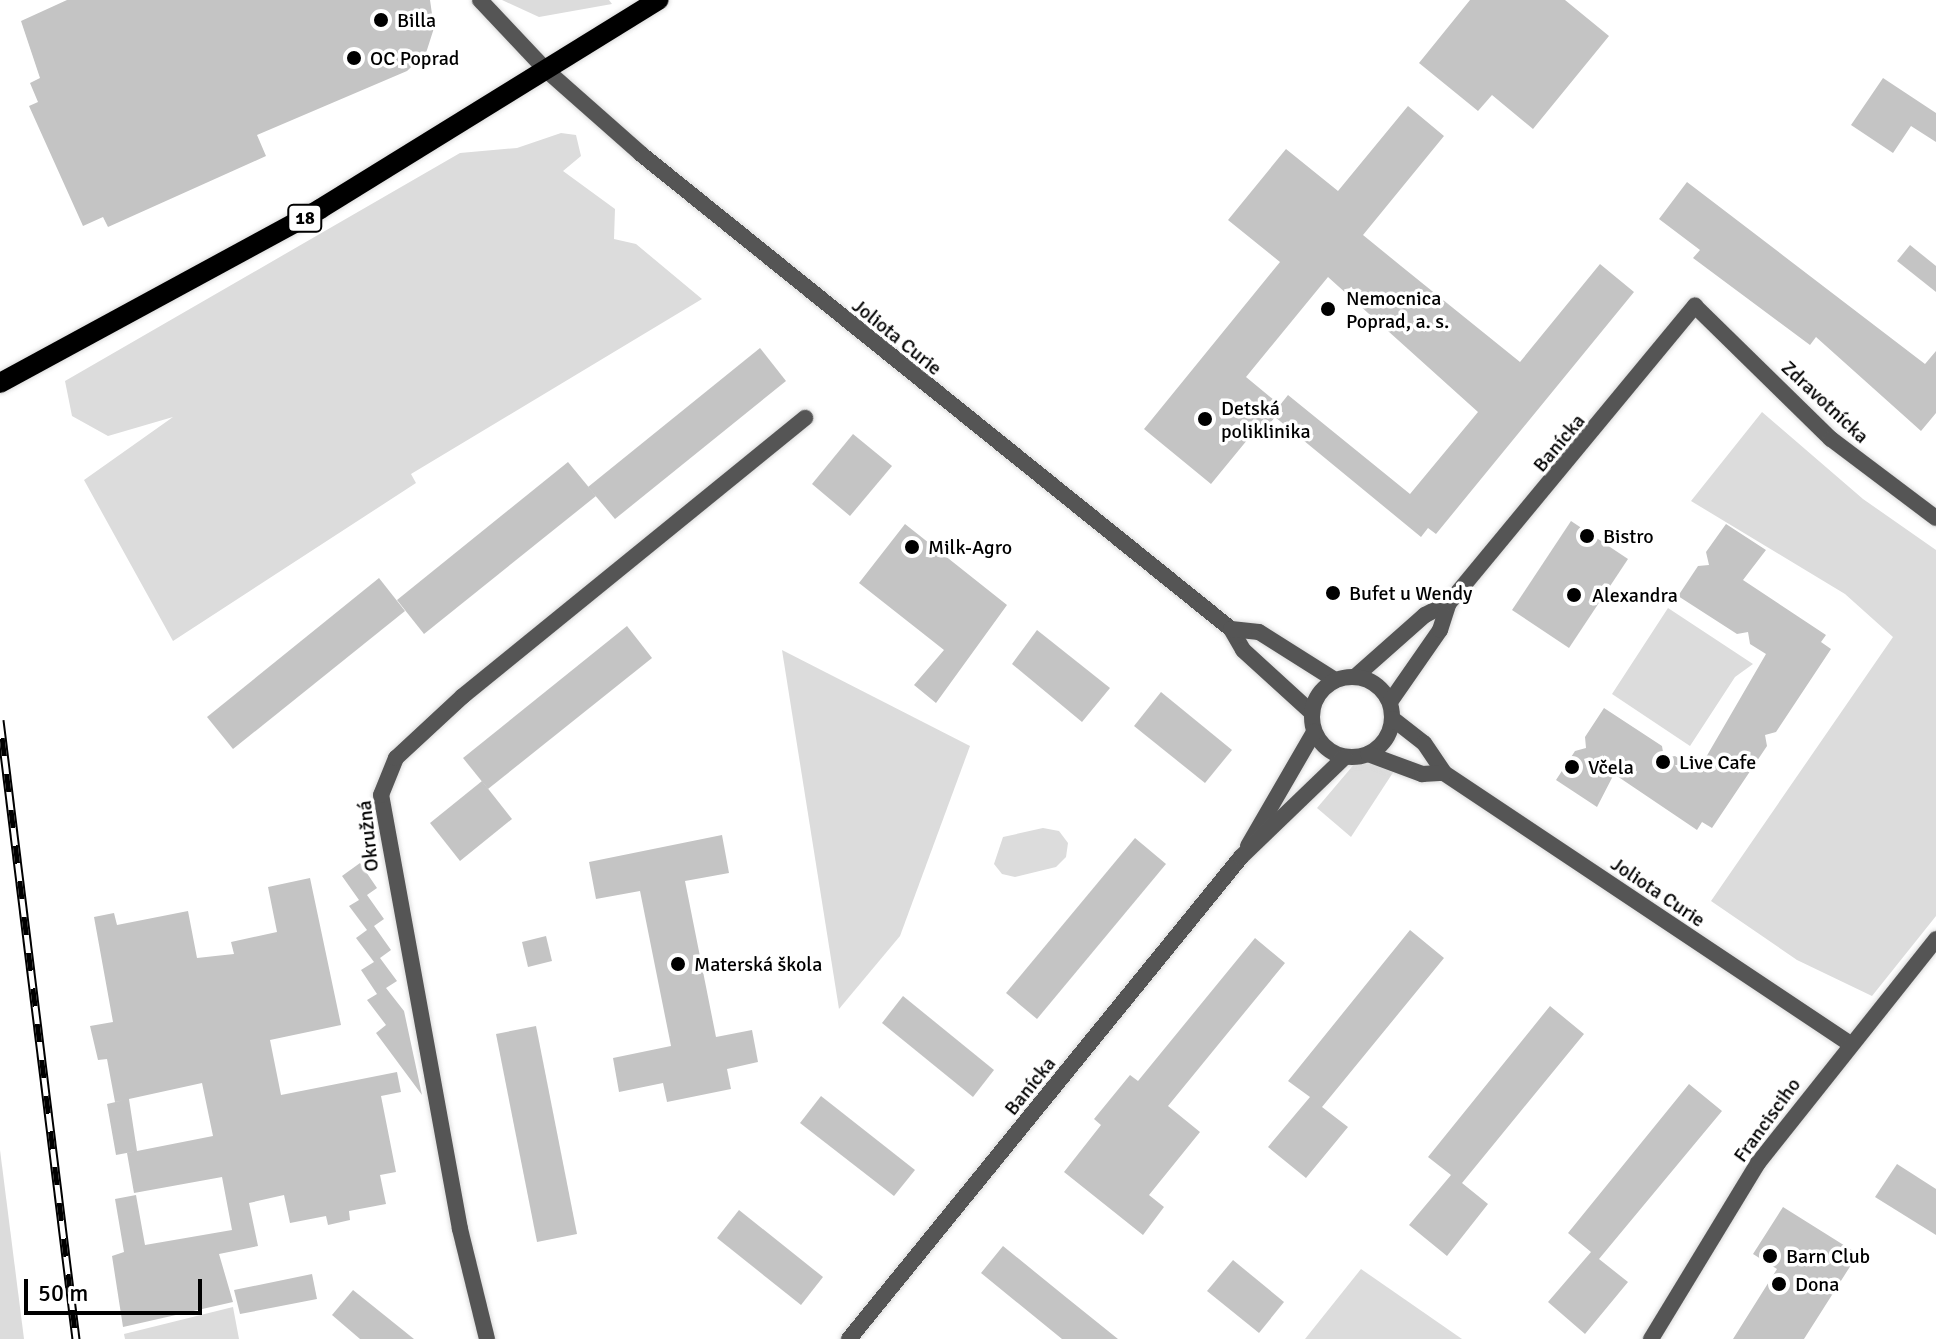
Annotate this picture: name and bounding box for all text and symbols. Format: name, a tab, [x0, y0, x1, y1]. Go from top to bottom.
place label: Billa	[397, 8, 436, 32]
marker: Billa	[372, 11, 390, 29]
place label: OC Poprad	[370, 46, 459, 70]
marker: OC Poprad	[345, 49, 363, 67]
road number: 18	[287, 204, 323, 232]
place label: Nemocnica Poprad, a. s.	[1346, 286, 1449, 333]
street label: Joliota Curie	[847, 294, 947, 380]
marker: Nemocnica Poprad, a. s.	[1317, 298, 1339, 320]
street label: Zdravotnícka	[1776, 356, 1874, 448]
place label: Detská poliklinika	[1221, 396, 1311, 443]
street label: Banícka	[1528, 409, 1590, 477]
marker: Detská poliklinika	[1196, 410, 1214, 428]
place label: Bistro	[1603, 524, 1654, 548]
marker: Bistro	[1578, 527, 1596, 545]
place label: Milk-Agro	[928, 535, 1012, 559]
marker: Milk-Agro	[903, 538, 921, 556]
place label: Bufet u Wendy	[1349, 581, 1472, 605]
place label: Alexandra	[1592, 583, 1678, 607]
marker: Bufet u Wendy	[1324, 584, 1342, 602]
marker: Alexandra	[1563, 584, 1585, 606]
place label: Live Cafe	[1679, 750, 1756, 774]
marker: Live Cafe	[1654, 753, 1672, 771]
place label: Včela	[1588, 755, 1634, 779]
marker: Včela	[1563, 758, 1581, 776]
street label: Okružná	[352, 799, 384, 873]
street label: Joliota Curie	[1606, 852, 1710, 932]
place label: Materská škola	[694, 952, 822, 976]
marker: Materská škola	[669, 955, 687, 973]
street label: Banícka	[999, 1052, 1061, 1120]
street label: Francisciho	[1728, 1073, 1806, 1167]
place label: Barn Club	[1786, 1244, 1870, 1268]
marker: Barn Club	[1761, 1247, 1779, 1265]
scale bar	[28, 1263, 206, 1313]
place label: Dona	[1795, 1272, 1839, 1296]
marker: Dona	[1770, 1275, 1788, 1293]
text: 50 m	[38, 1278, 88, 1308]

